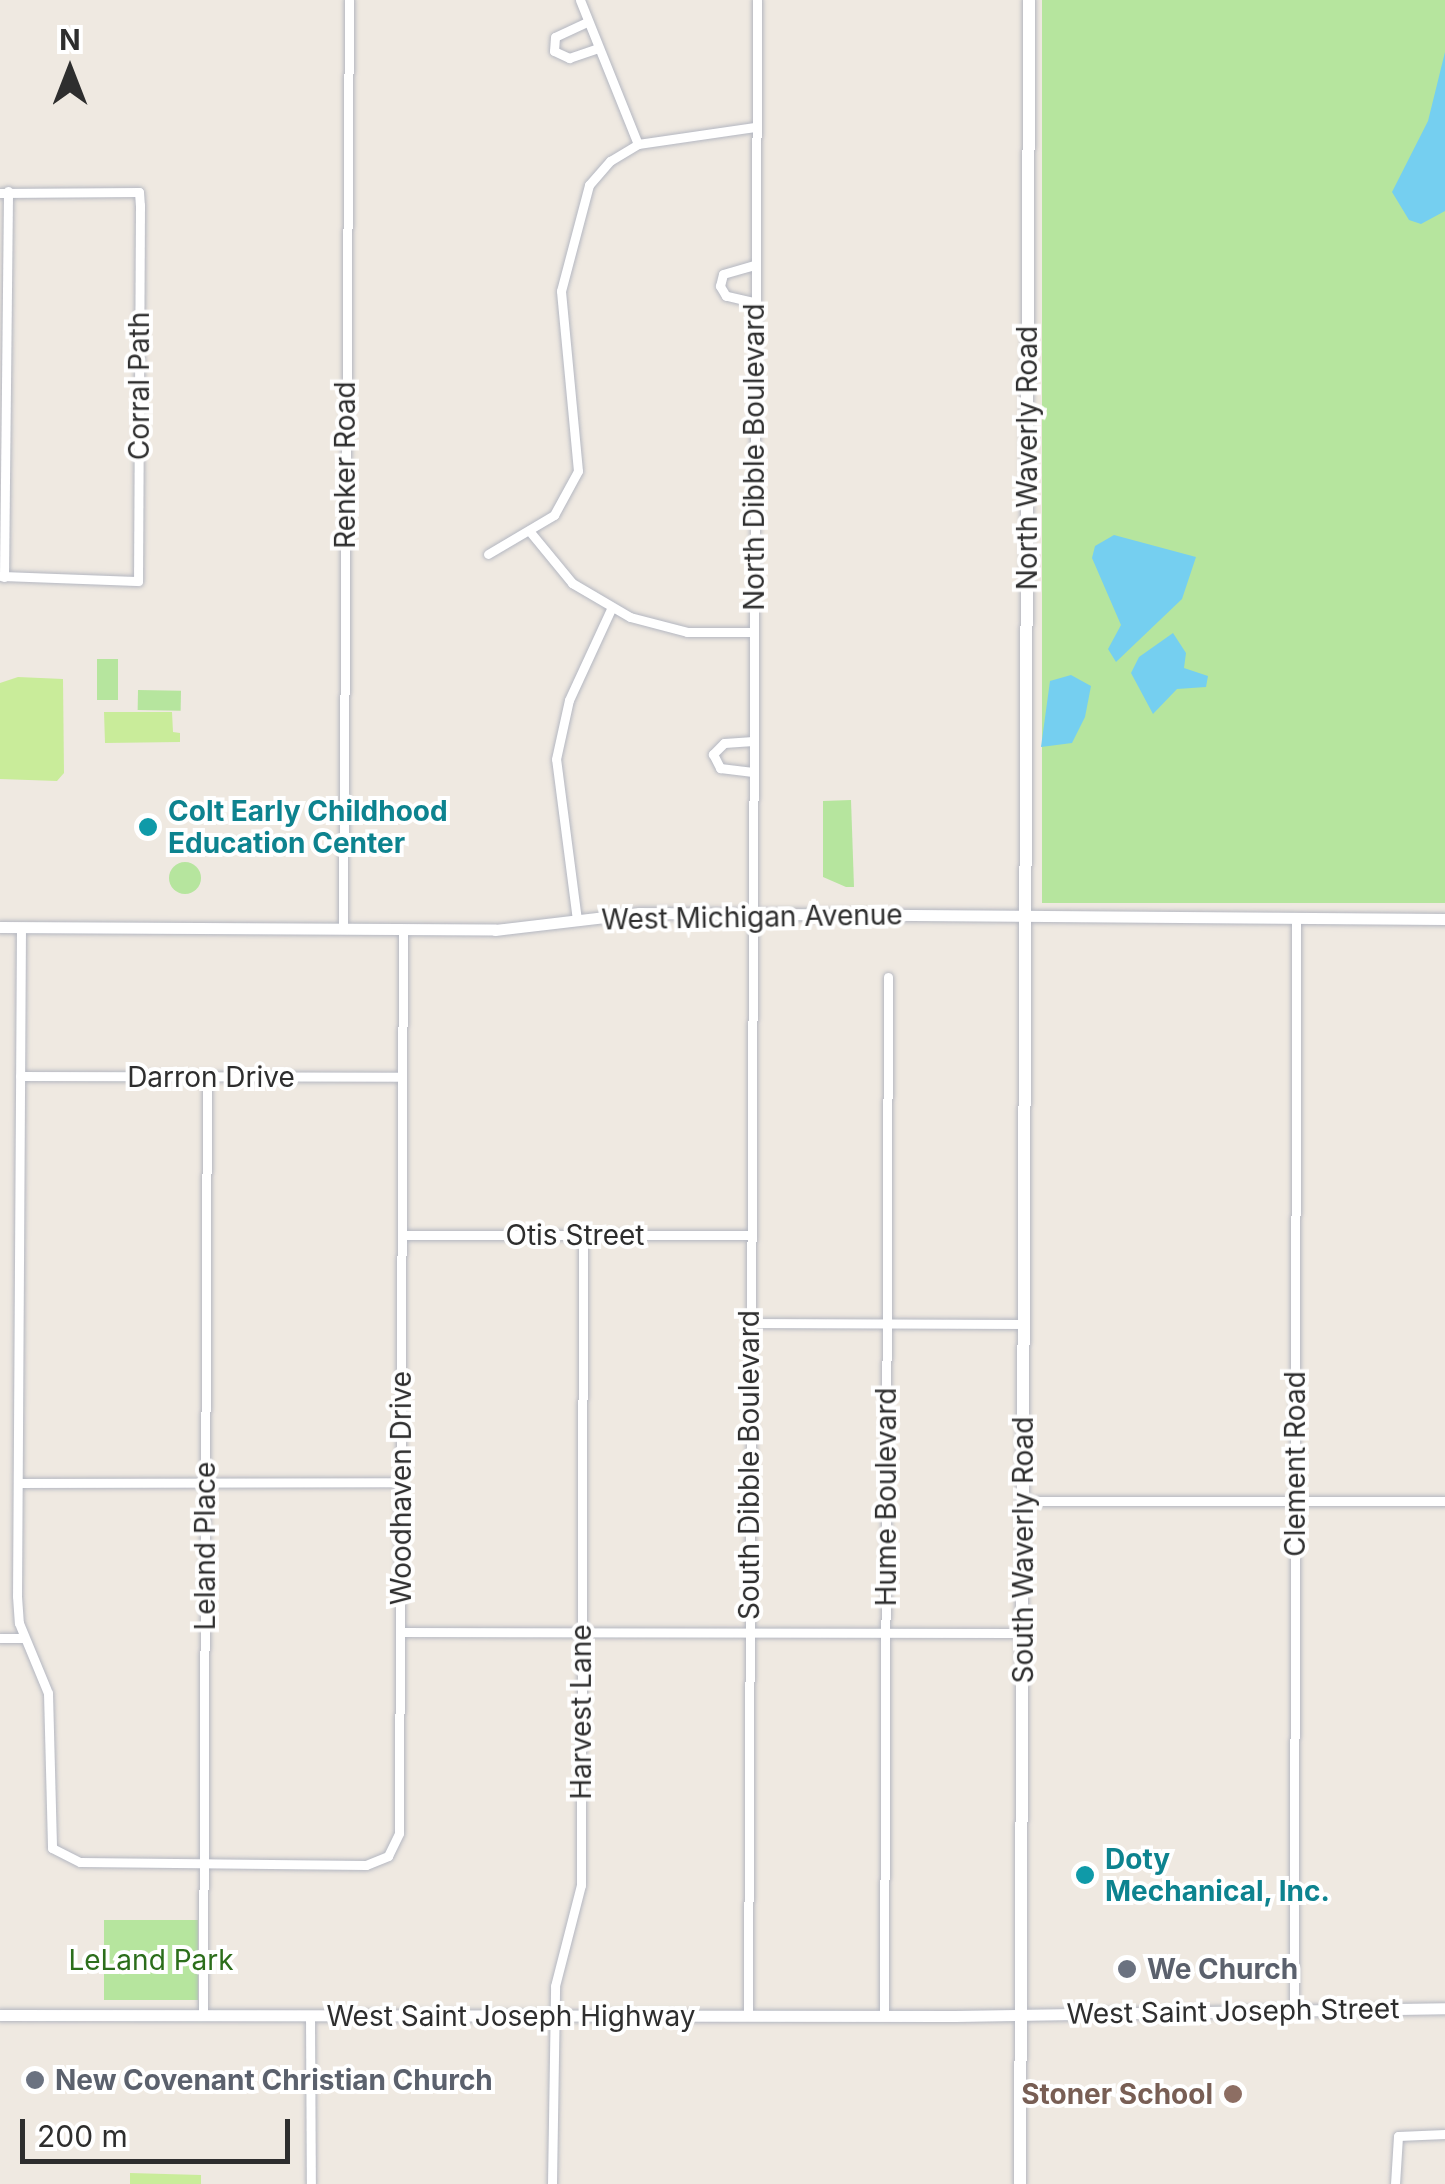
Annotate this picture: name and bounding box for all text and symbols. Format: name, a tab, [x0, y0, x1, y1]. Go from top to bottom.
north arrow	[20, 20, 120, 120]
text: N	[59, 23, 81, 57]
street label: North Dibble Boulevard	[737, 303, 771, 611]
street label: Corral Path	[122, 312, 156, 460]
street label: North Waverly Road	[1010, 326, 1044, 590]
street label: Renker Road	[328, 381, 362, 549]
place label: Colt Early Childhood Education Center	[168, 794, 448, 860]
marker: Colt Early Childhood Education Center	[137, 816, 159, 838]
street label: West Michigan Avenue	[601, 898, 903, 936]
street label: Darron Drive	[127, 1060, 295, 1094]
street label: Otis Street	[505, 1218, 645, 1252]
street label: South Dibble Boulevard	[732, 1310, 766, 1620]
street label: Woodhaven Drive	[384, 1371, 418, 1605]
street label: Clement Road	[1278, 1371, 1312, 1557]
street label: Hume Boulevard	[869, 1388, 903, 1606]
street label: South Waverly Road	[1006, 1417, 1040, 1683]
street label: Leland Place	[188, 1462, 222, 1630]
street label: Harvest Lane	[564, 1624, 598, 1800]
place label: Doty Mechanical, Inc.	[1105, 1842, 1331, 1908]
marker: Doty Mechanical, Inc.	[1074, 1864, 1096, 1886]
park label: LeLand Park	[68, 1943, 234, 1977]
place label: We Church	[1147, 1952, 1298, 1986]
marker: We Church	[1116, 1958, 1138, 1980]
street label: West Saint Joseph Street	[1066, 1991, 1400, 2031]
street label: West Saint Joseph Highway	[326, 1999, 696, 2033]
place label: New Covenant Christian Church	[55, 2063, 493, 2097]
marker: New Covenant Christian Church	[24, 2069, 46, 2091]
place label: Stoner School	[1021, 2077, 1213, 2111]
marker: Stoner School	[1222, 2083, 1244, 2105]
scale bar	[25, 2099, 295, 2161]
text: 200 m	[37, 2118, 128, 2154]

